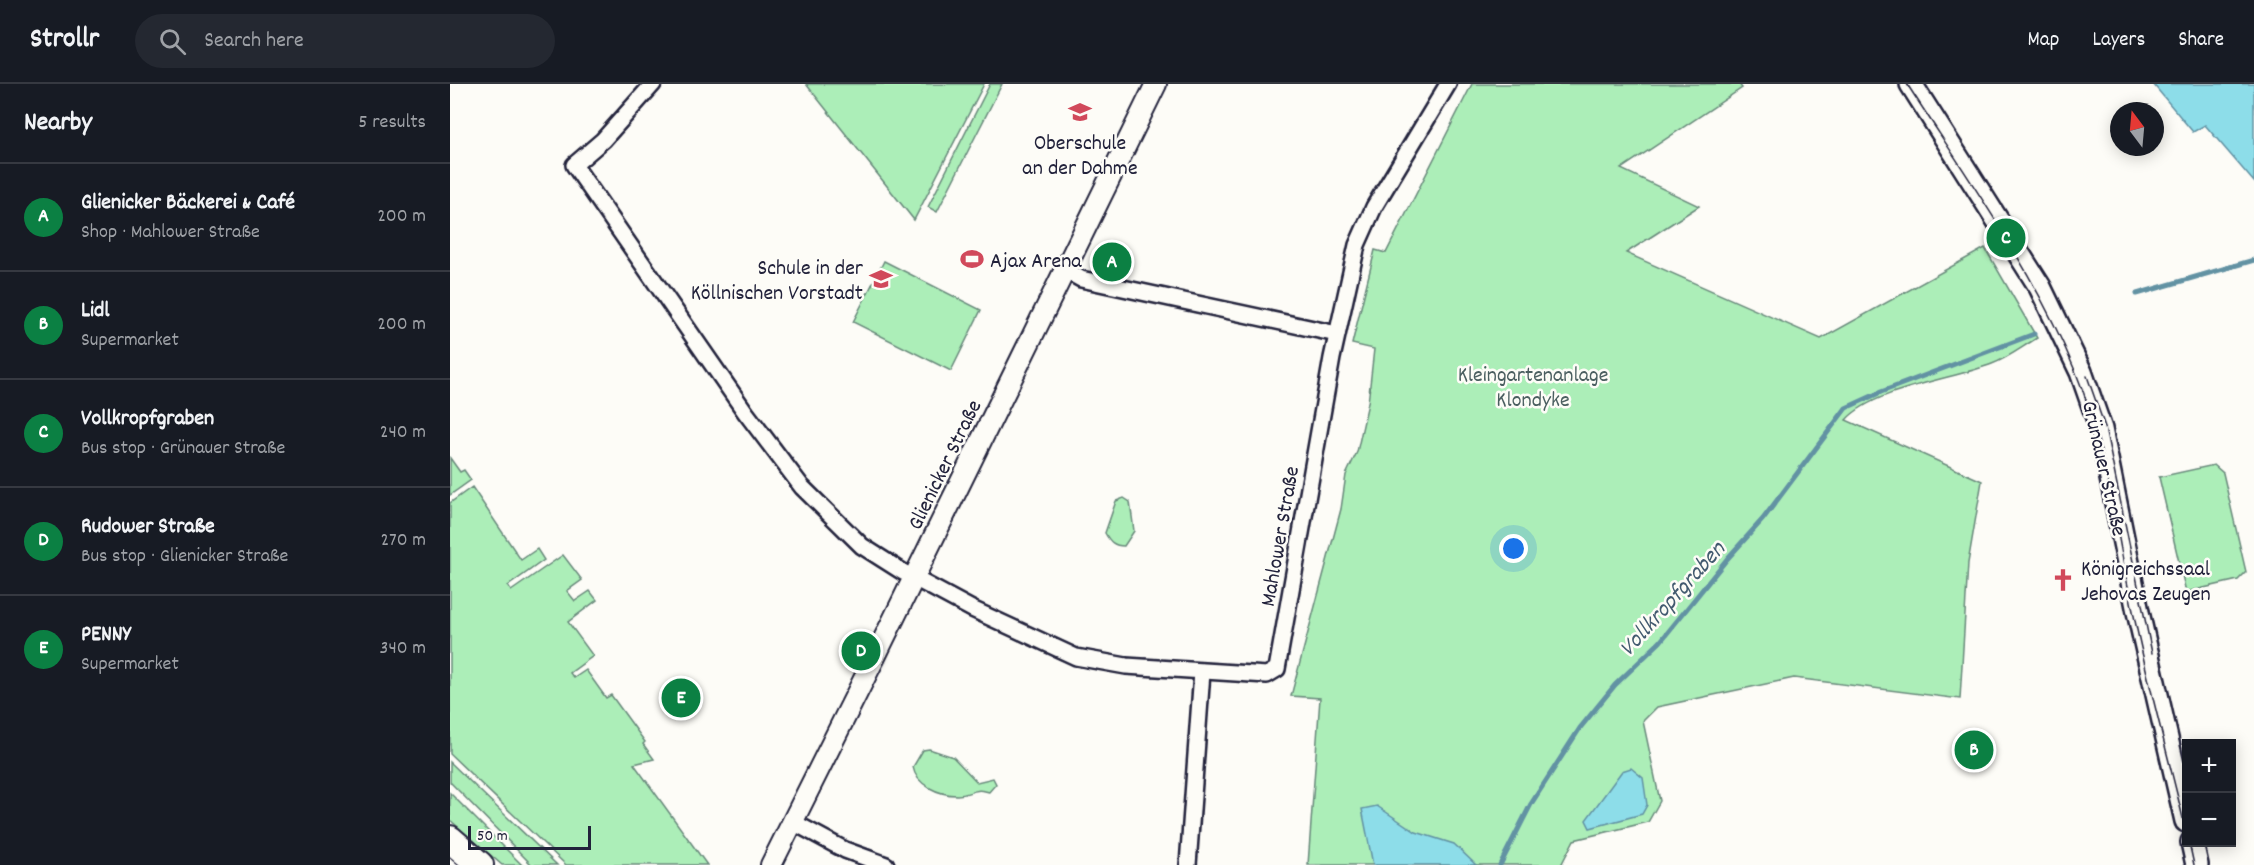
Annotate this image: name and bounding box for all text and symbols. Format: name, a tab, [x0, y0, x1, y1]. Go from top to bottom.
search box	[135, 14, 555, 68]
text: Strollr	[30, 21, 99, 61]
icon: search	[156, 25, 189, 58]
text: Search here	[204, 26, 304, 57]
text: Map	[2028, 26, 2059, 56]
text: Layers	[2092, 26, 2145, 56]
text: Share	[2178, 26, 2224, 56]
school or university icon: Oberschule an der Dahme	[1067, 99, 1093, 125]
north arrow	[2110, 102, 2164, 156]
text: Nearby	[24, 105, 92, 142]
text: 5 results	[358, 109, 426, 137]
place label: Oberschule an der Dahme	[1022, 129, 1138, 185]
text: Glienicker Bäckerei & Café	[81, 188, 295, 219]
text: A	[38, 203, 49, 231]
text: 200 m	[377, 203, 426, 231]
pin: C	[1986, 216, 2026, 260]
text: Shop · Mahlower Straße	[81, 219, 260, 247]
pin: A	[1092, 240, 1132, 285]
sports icon: Ajax Arena	[959, 246, 985, 272]
place label: Ajax Arena	[990, 247, 1082, 278]
place label: Schule in der Köllnischen Vorstadt	[691, 254, 864, 310]
school or university icon: Schule in der Köllnischen Vorstadt	[868, 266, 894, 292]
text: Lidl	[81, 296, 110, 327]
text: B	[39, 311, 48, 339]
text: 200 m	[377, 311, 426, 339]
text: Supermarket	[81, 327, 179, 355]
park label: Kleingartenanlage Klondyke	[1458, 361, 1608, 417]
street label: Glienicker Straße	[901, 395, 991, 536]
street label: Grünauer Straße	[2072, 398, 2133, 540]
text: Vollkropfgraben	[81, 404, 214, 435]
text: C	[39, 419, 48, 447]
text: 240 m	[380, 419, 426, 447]
text: Bus stop · Grünauer Straße	[81, 435, 285, 463]
street label: Mahlower Straße	[1254, 464, 1309, 609]
text: Rudower Straße	[81, 512, 215, 543]
text: D	[38, 527, 49, 555]
text: 270 m	[380, 527, 426, 555]
your location	[1499, 534, 1528, 563]
water label: Vollkropfgraben	[1612, 534, 1735, 665]
text: Bus stop · Glienicker Straße	[81, 543, 288, 571]
place label: Königreichssaal Jehovas Zeugen	[2081, 555, 2211, 611]
church icon: Königreichssaal Jehovas Zeugen	[2050, 567, 2076, 593]
text: PENNY	[81, 620, 131, 651]
pin: D	[842, 628, 880, 674]
text: E	[39, 635, 48, 663]
text: 340 m	[380, 635, 426, 663]
text: Supermarket	[81, 651, 179, 679]
pin: E	[662, 676, 700, 720]
pin: B	[1954, 728, 1994, 772]
map controls	[2182, 739, 2236, 847]
button: +	[2182, 739, 2236, 793]
button: −	[2182, 793, 2236, 847]
scale bar	[468, 823, 591, 850]
text: 50 m	[477, 825, 508, 848]

